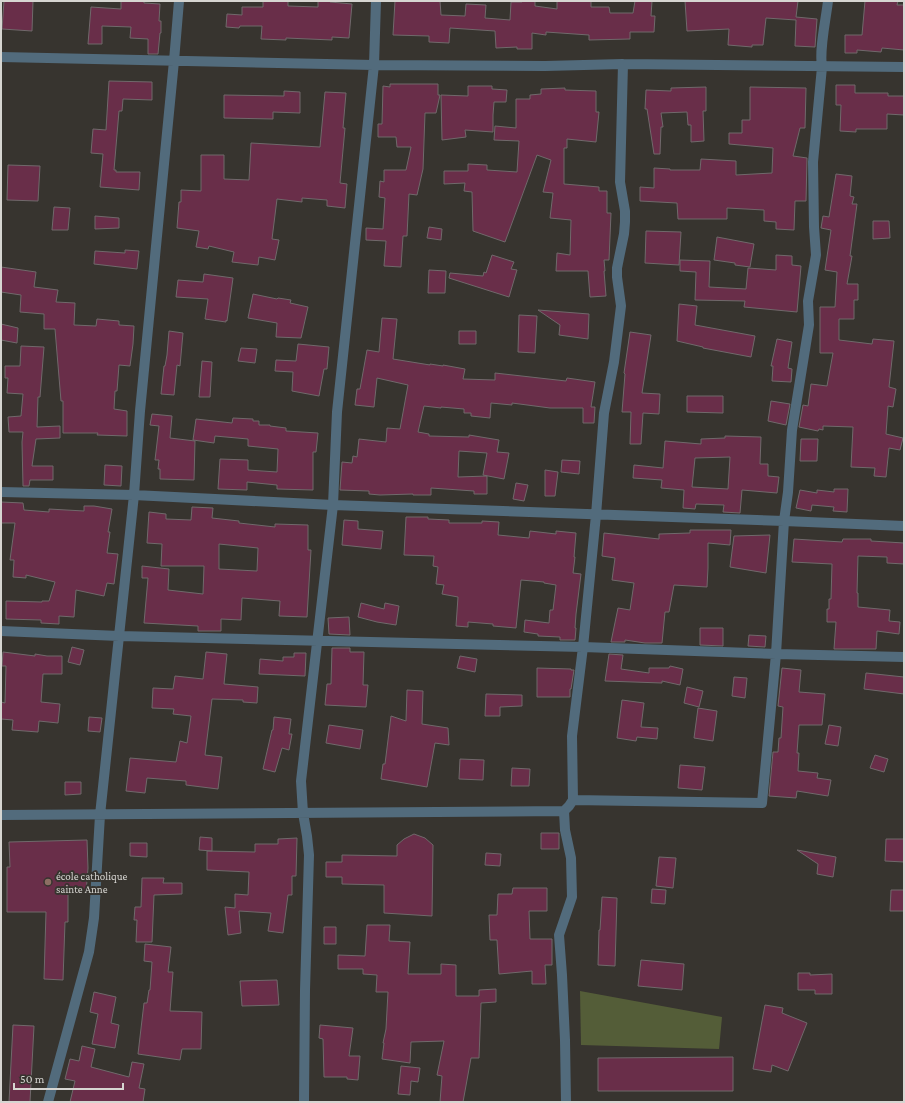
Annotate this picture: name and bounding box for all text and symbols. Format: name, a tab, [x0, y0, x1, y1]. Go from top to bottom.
place label: école catholique sainte Anne	[56, 870, 127, 895]
marker: école catholique sainte Anne	[43, 877, 53, 887]
scale bar	[14, 1065, 123, 1091]
text: 50 m	[20, 1072, 45, 1086]

